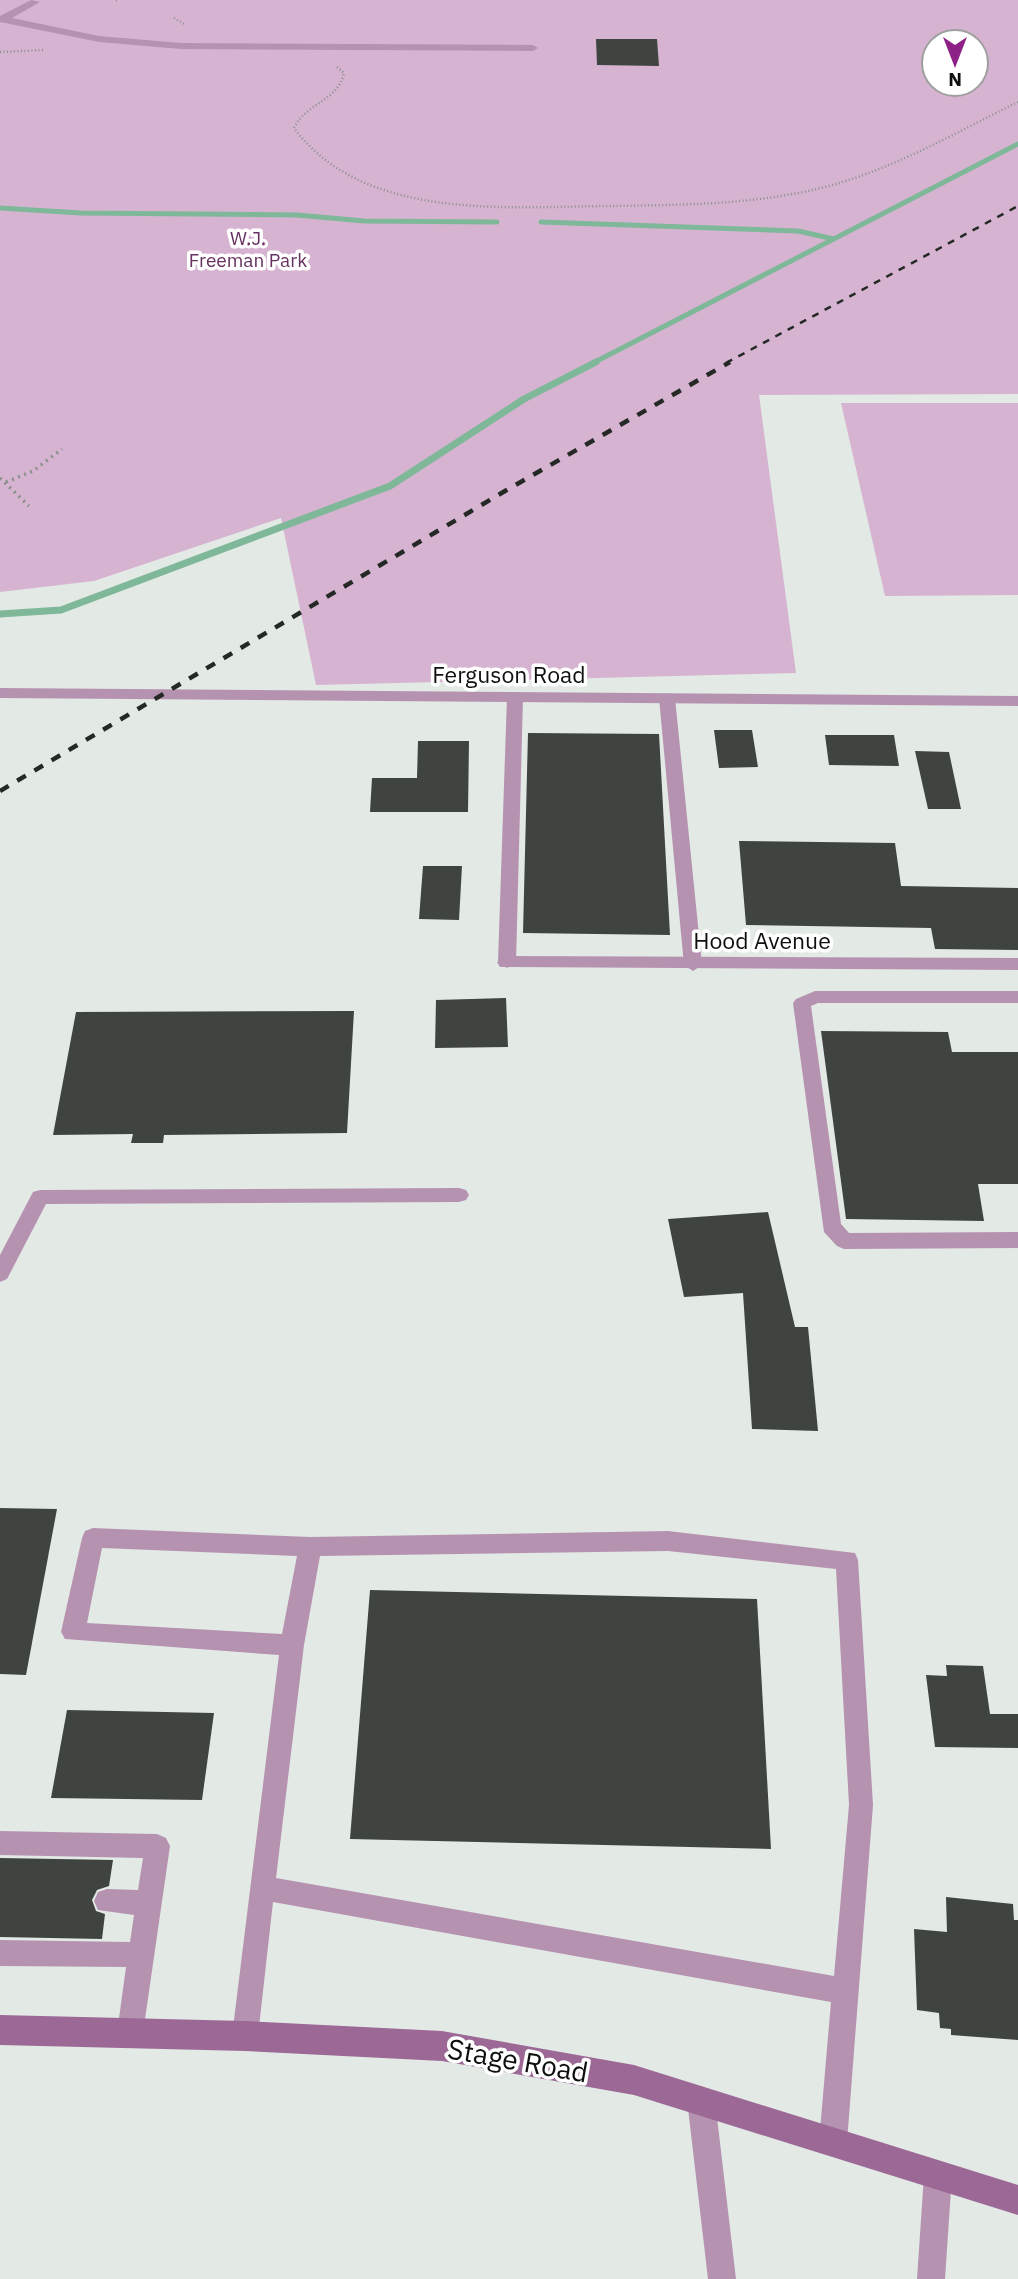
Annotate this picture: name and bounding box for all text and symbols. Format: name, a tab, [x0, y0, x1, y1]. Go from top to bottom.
north arrow	[920, 28, 990, 98]
text: N	[948, 68, 962, 92]
park label: W.J. Freeman Park	[189, 226, 307, 272]
street label: Ferguson Road	[432, 659, 586, 689]
street label: Hood Avenue	[693, 925, 831, 955]
street label: Stage Road	[445, 2029, 591, 2091]

